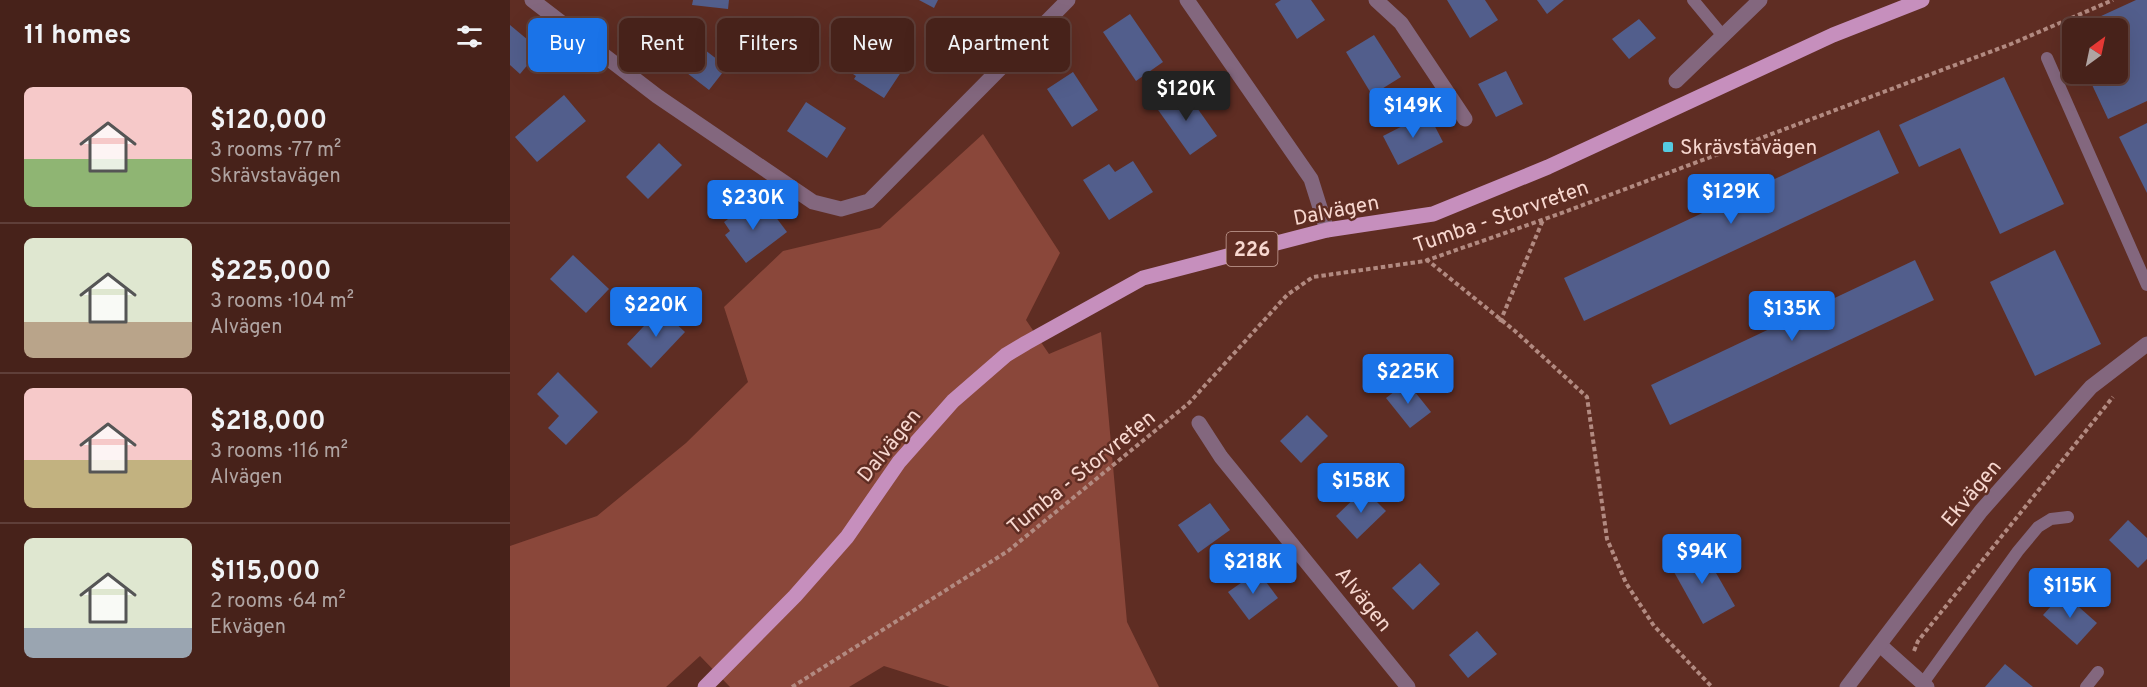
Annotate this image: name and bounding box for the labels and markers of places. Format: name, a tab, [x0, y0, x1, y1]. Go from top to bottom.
pin: $120K	[1144, 71, 1228, 122]
pin: $149K	[1371, 88, 1455, 139]
place label: Skrävstavägen	[1680, 135, 1817, 162]
marker: Skrävstavägen	[1661, 140, 1675, 154]
pin: $129K	[1689, 174, 1773, 225]
pin: $230K	[711, 180, 795, 231]
pin: $220K	[614, 287, 698, 338]
pin: $135K	[1750, 291, 1834, 342]
pin: $225K	[1366, 354, 1450, 405]
pin: $158K	[1319, 463, 1403, 514]
pin: $94K	[1666, 534, 1738, 585]
pin: $218K	[1211, 544, 1295, 595]
pin: $115K	[2028, 568, 2112, 619]

